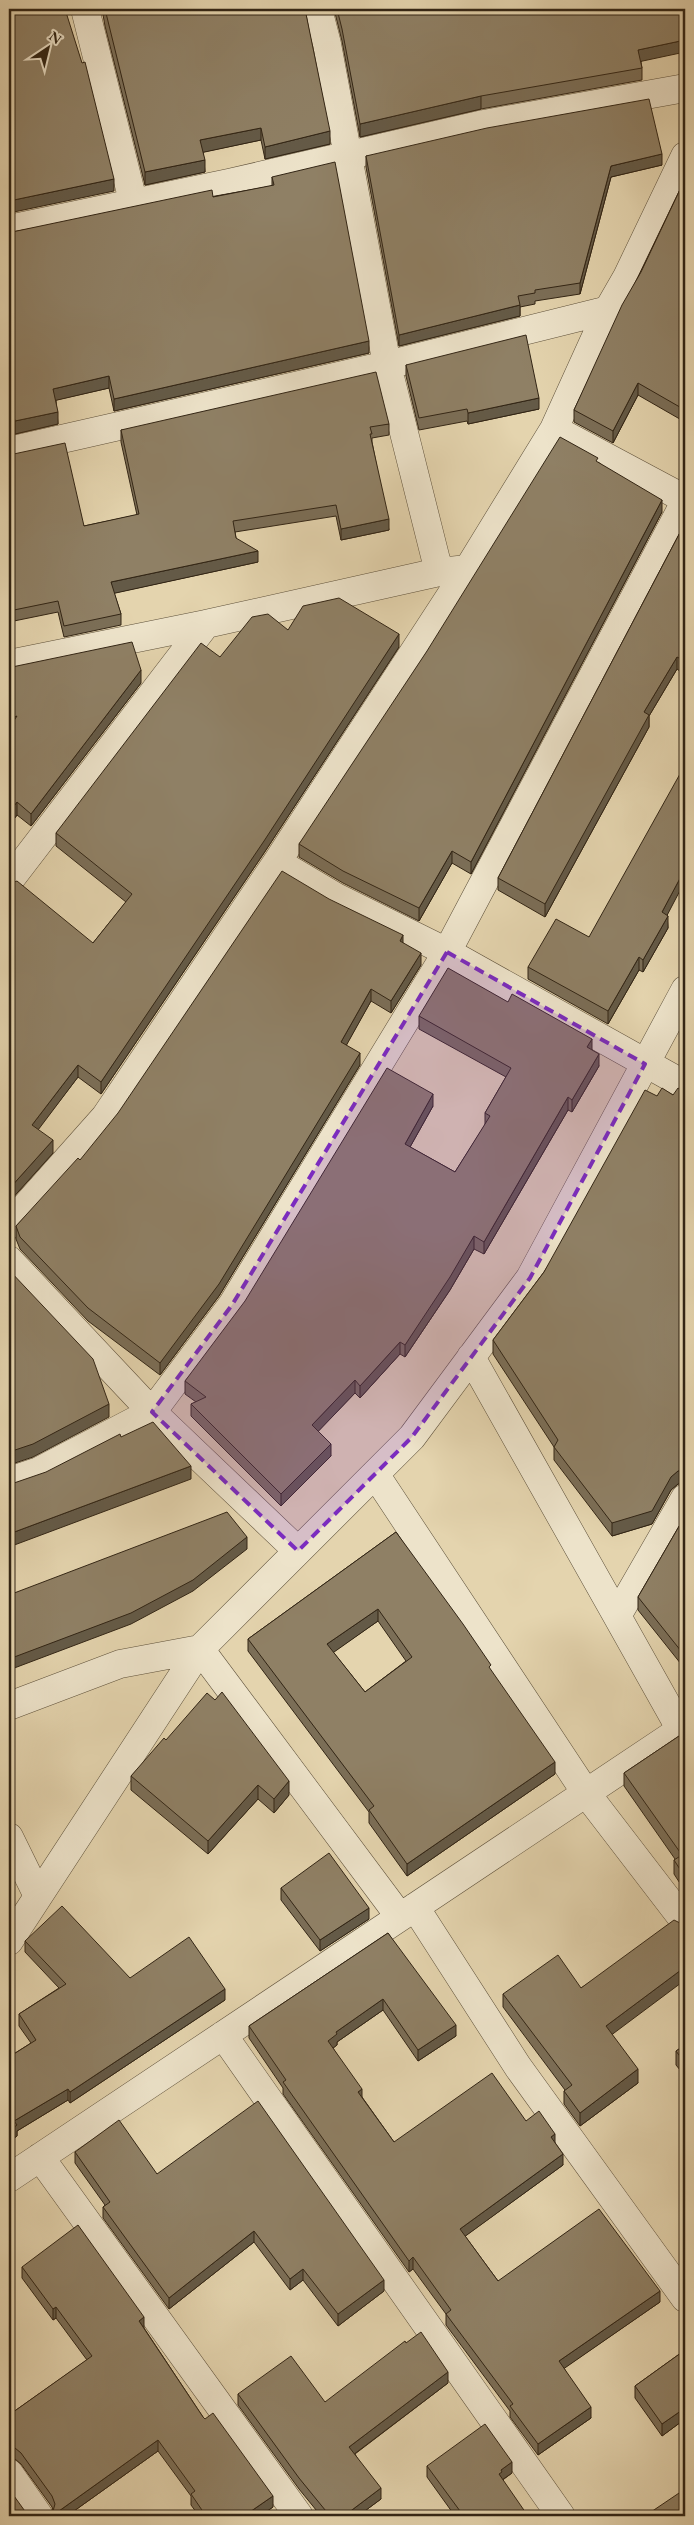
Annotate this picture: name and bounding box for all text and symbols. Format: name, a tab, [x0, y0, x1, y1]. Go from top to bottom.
north arrow	[22, 22, 72, 72]
text: N	[46, 27, 66, 48]

